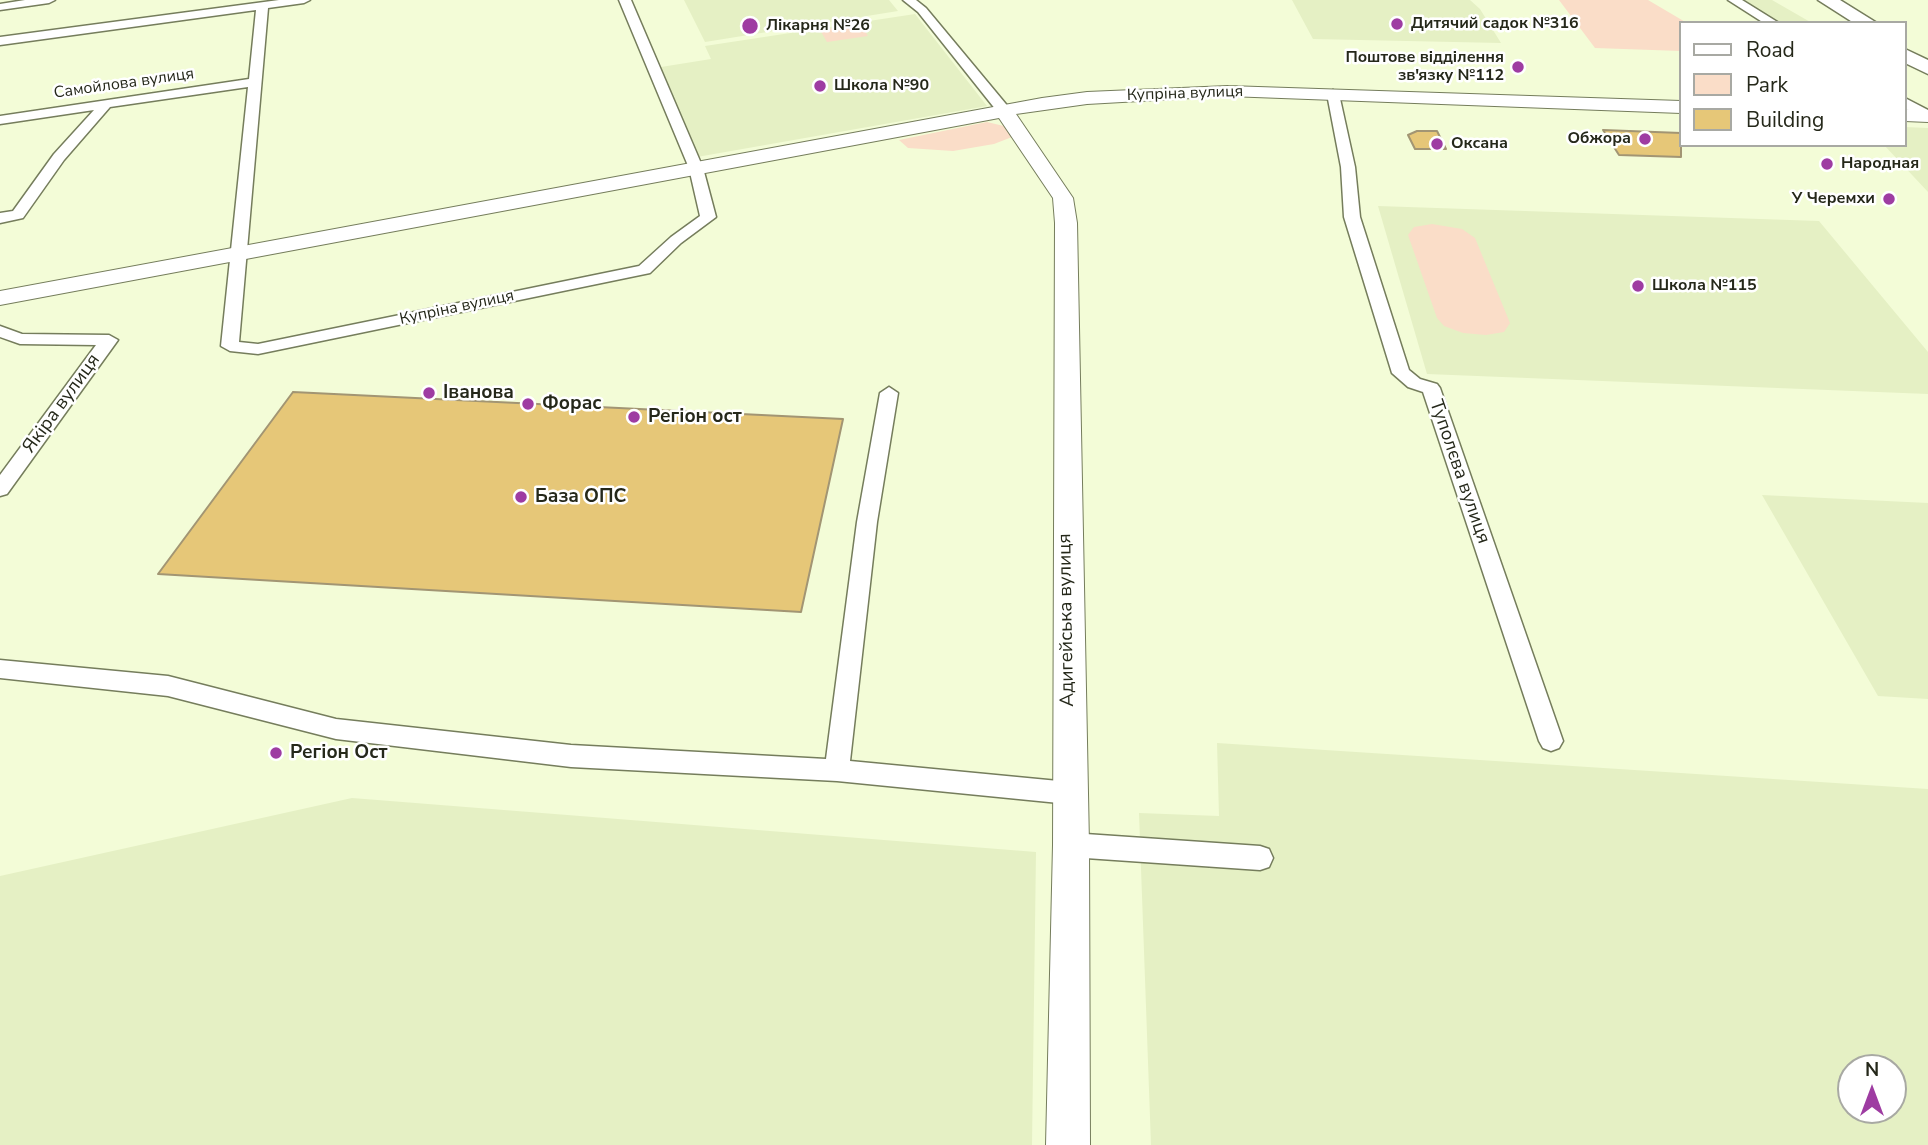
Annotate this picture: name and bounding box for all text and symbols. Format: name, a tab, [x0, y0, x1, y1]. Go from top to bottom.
place label: Дитячий садок №316	[1411, 14, 1579, 34]
marker: Лікарня №26	[740, 16, 760, 36]
place label: Лікарня №26	[766, 16, 870, 36]
marker: Дитячий садок №316	[1389, 16, 1405, 32]
legend	[1680, 21, 1907, 147]
text: Road	[1746, 36, 1795, 64]
place label: Поштове відділення зв'язку №112	[1345, 48, 1504, 86]
marker: Поштове відділення зв'язку №112	[1510, 59, 1526, 75]
street label: Самойлова вулиця	[53, 65, 195, 103]
text: Park	[1746, 71, 1788, 99]
place label: Школа №90	[834, 76, 929, 96]
marker: Школа №90	[812, 78, 828, 94]
street label: Купріна вулиця	[1126, 82, 1244, 106]
text: Building	[1746, 106, 1824, 134]
place label: Обжора	[1568, 129, 1631, 149]
marker: Обжора	[1637, 131, 1653, 147]
place label: Оксана	[1451, 134, 1508, 154]
marker: Оксана	[1429, 136, 1445, 152]
place label: Народная	[1841, 154, 1919, 174]
marker: Народная	[1819, 156, 1835, 172]
place label: У Черемхи	[1792, 189, 1875, 209]
marker: У Черемхи	[1881, 191, 1897, 207]
place label: Школа №115	[1652, 276, 1757, 296]
marker: Школа №115	[1630, 278, 1646, 294]
street label: Купріна вулиця	[398, 287, 516, 329]
street label: Якіра вулиця	[18, 350, 106, 458]
place label: Іванова	[443, 382, 514, 404]
marker: Іванова	[421, 385, 437, 401]
place label: Форас	[542, 393, 602, 415]
marker: Форас	[520, 396, 536, 412]
street label: Туполєва вулиця	[1424, 397, 1494, 547]
place label: Регіон ост	[648, 406, 742, 428]
marker: Регіон ост	[626, 409, 642, 425]
place label: База ОПС	[535, 486, 626, 508]
marker: База ОПС	[513, 489, 529, 505]
street label: Адигейська вулиця	[1054, 533, 1080, 707]
place label: Регіон Ост	[290, 742, 387, 764]
marker: Регіон Ост	[268, 745, 284, 761]
north arrow	[1837, 1054, 1907, 1124]
text: N	[1865, 1057, 1879, 1083]

